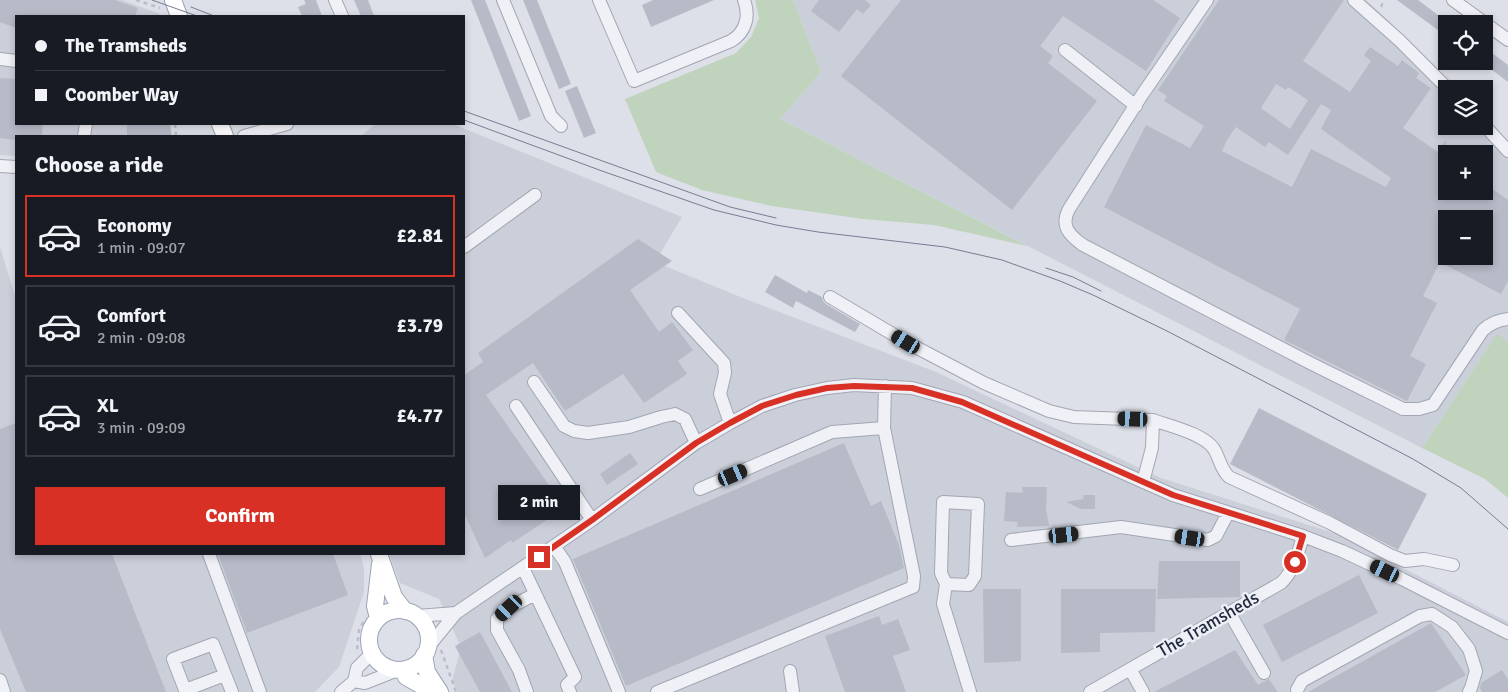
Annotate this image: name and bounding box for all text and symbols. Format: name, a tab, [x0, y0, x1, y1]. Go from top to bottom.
map controls	[1438, 15, 1493, 265]
button: locate	[1438, 15, 1493, 70]
text: The Tramsheds	[65, 34, 187, 58]
button: layers	[1438, 80, 1493, 135]
text: Coomber Way	[65, 83, 179, 107]
button: +	[1438, 145, 1493, 200]
text: Choose a ride	[35, 151, 163, 178]
button: −	[1438, 210, 1493, 265]
icon: car	[37, 214, 82, 259]
text: Economy	[97, 214, 171, 238]
text: £2.81	[397, 224, 443, 248]
text: 1 min · 09:07	[97, 238, 186, 258]
icon: car	[37, 304, 82, 349]
text: Comfort	[97, 304, 166, 328]
text: £3.79	[397, 314, 443, 338]
text: 2 min · 09:08	[97, 328, 186, 348]
car	[889, 328, 922, 356]
icon: car	[37, 394, 82, 439]
text: XL	[97, 394, 119, 418]
text: £4.77	[397, 404, 443, 428]
car	[1117, 411, 1148, 427]
text: 3 min · 09:09	[97, 418, 186, 438]
car	[716, 462, 749, 488]
callout: 2 min	[498, 484, 580, 520]
button: Confirm	[35, 487, 445, 545]
text: 2 min	[520, 492, 558, 512]
car	[1048, 526, 1079, 544]
car	[1174, 528, 1205, 548]
route end	[528, 546, 550, 568]
route start	[1284, 551, 1306, 573]
car	[1368, 558, 1401, 584]
street label: The Tramsheds	[1153, 586, 1263, 662]
car	[492, 592, 525, 624]

